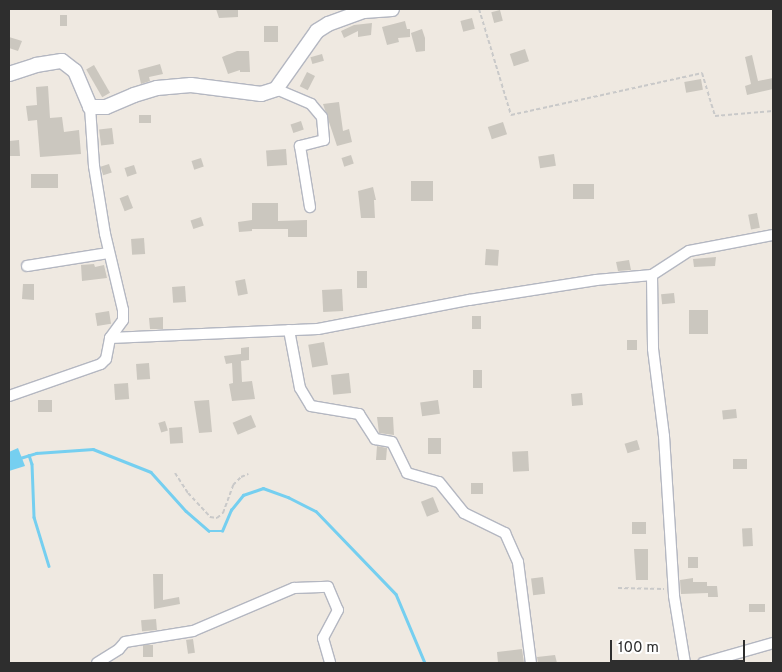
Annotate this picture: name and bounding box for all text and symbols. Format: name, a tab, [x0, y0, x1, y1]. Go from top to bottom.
scale bar	[612, 630, 747, 662]
text: 100 m	[618, 639, 659, 658]

